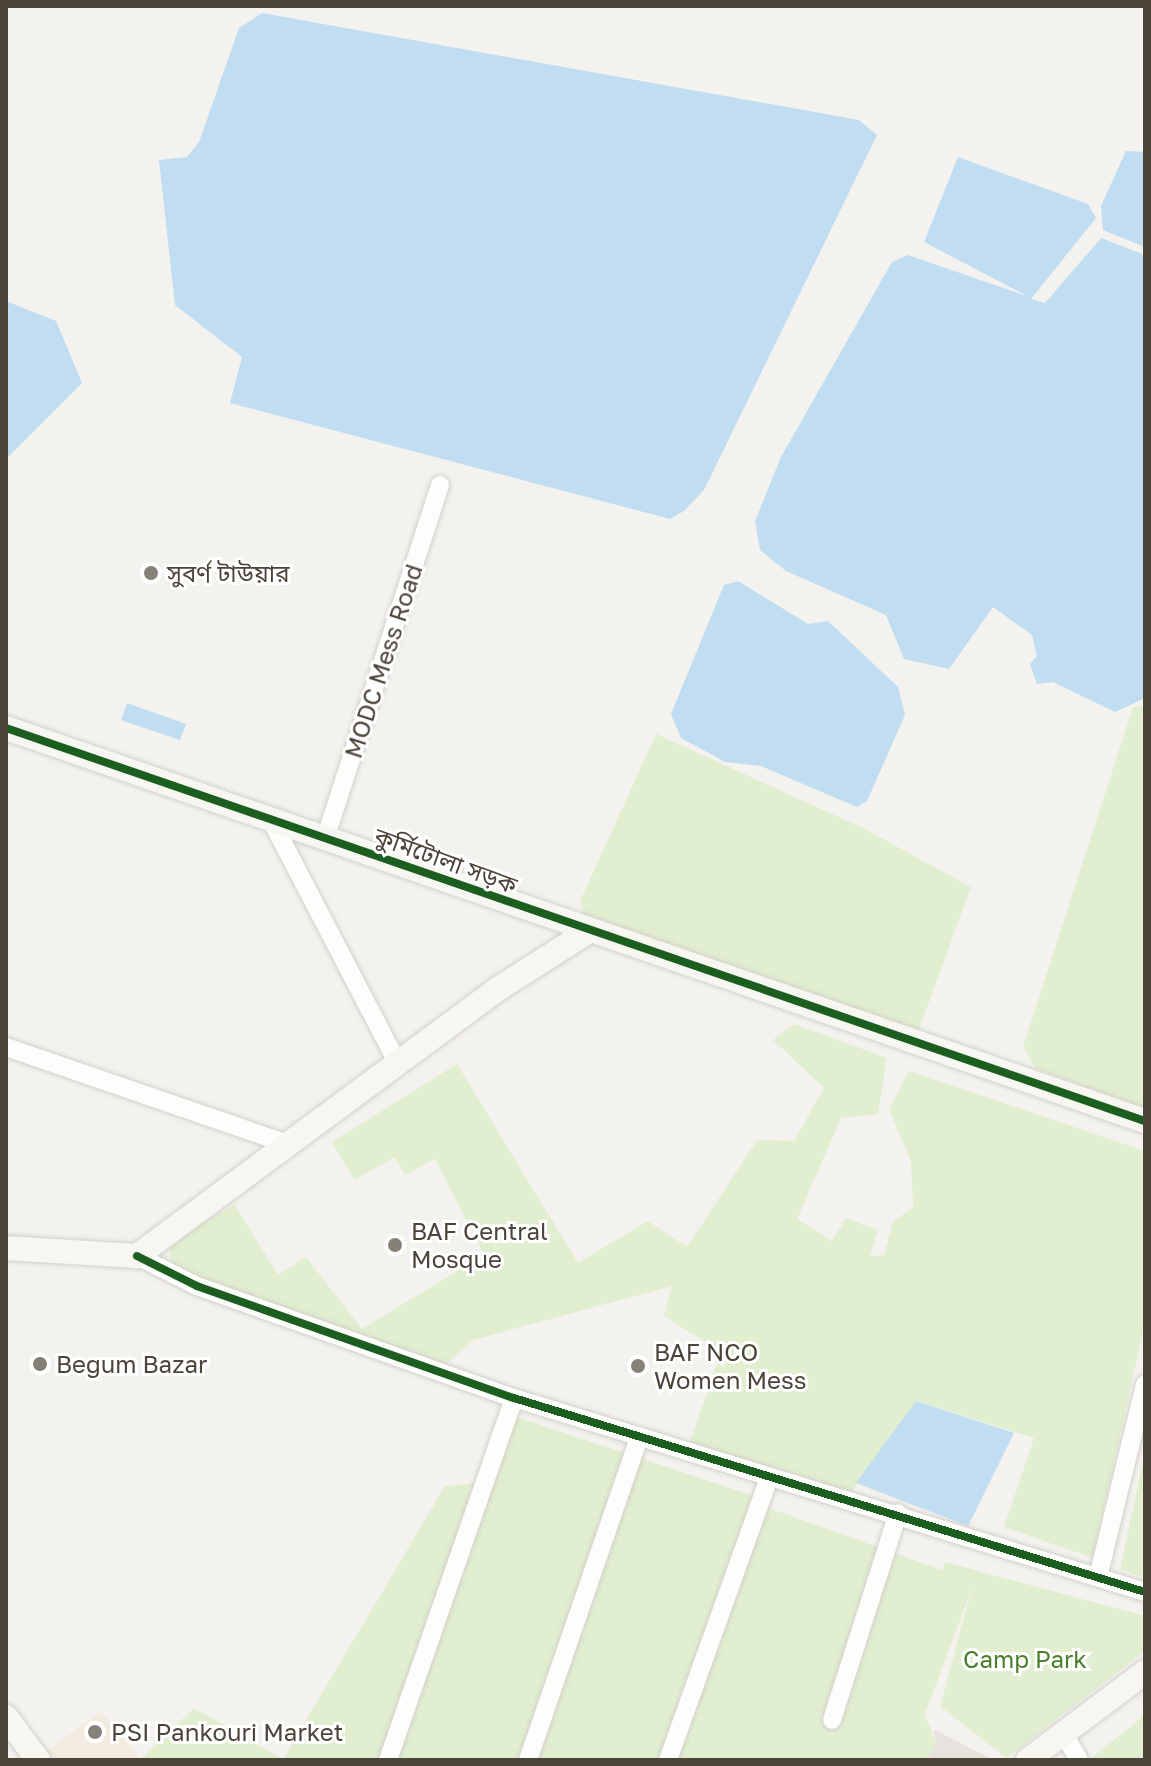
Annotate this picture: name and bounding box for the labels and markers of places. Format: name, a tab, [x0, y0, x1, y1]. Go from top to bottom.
place label: সুবর্ণ টাউয়ার	[167, 559, 289, 587]
marker: সুবর্ণ টাউয়ার	[142, 564, 160, 582]
place label: BAF Central Mosque	[411, 1217, 548, 1273]
marker: BAF Central Mosque	[386, 1236, 404, 1254]
place label: BAF NCO Women Mess	[654, 1338, 806, 1394]
place label: Begum Bazar	[56, 1350, 207, 1378]
marker: Begum Bazar	[31, 1355, 49, 1373]
marker: BAF NCO Women Mess	[629, 1357, 647, 1375]
place label: PSI Pankouri Market	[111, 1718, 343, 1746]
marker: PSI Pankouri Market	[86, 1723, 104, 1741]

